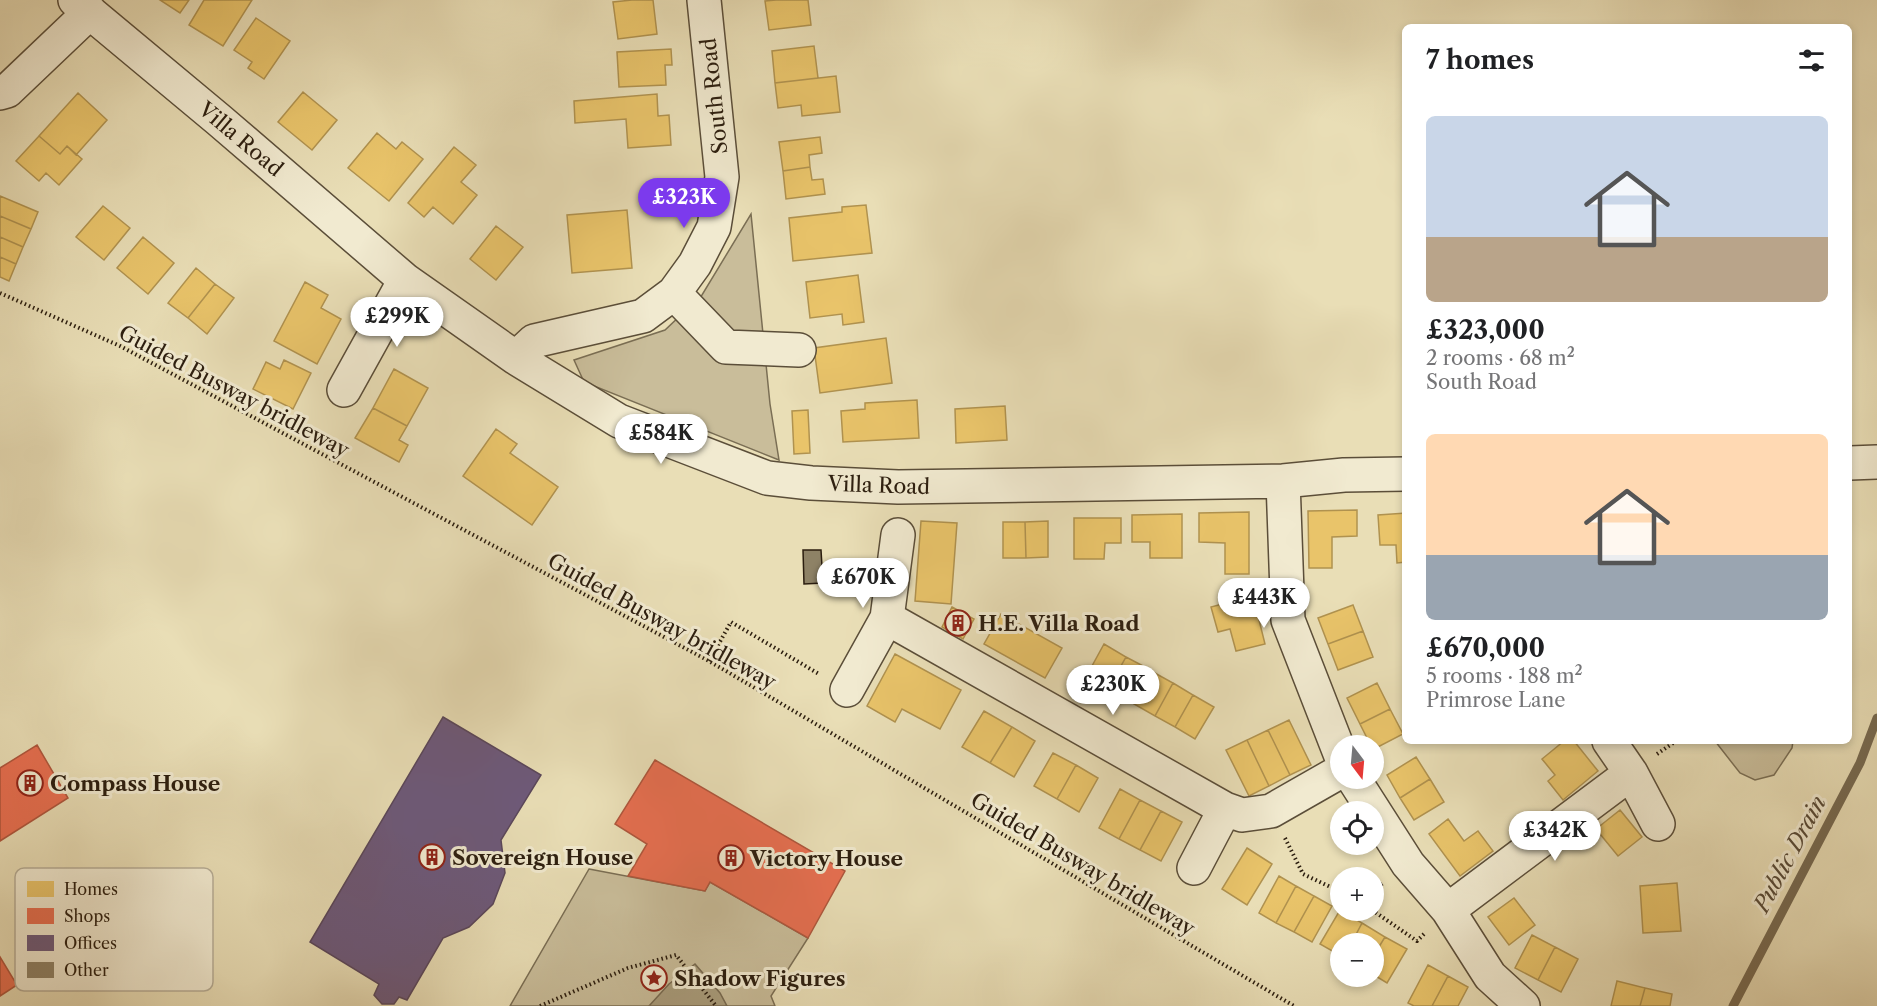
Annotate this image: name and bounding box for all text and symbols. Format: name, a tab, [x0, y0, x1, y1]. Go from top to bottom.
street label: South Road	[695, 37, 733, 155]
text: 7 homes	[1426, 44, 1534, 76]
icon: filters	[1795, 44, 1828, 77]
street label: Villa Road	[193, 96, 288, 182]
icon: home	[1573, 155, 1681, 263]
pin: £323K	[642, 178, 726, 229]
text: £323K	[652, 185, 716, 209]
pin: £299K	[355, 297, 439, 348]
text: £299K	[364, 304, 430, 328]
text: £323,000	[1426, 314, 1545, 346]
street label: Guided Busway bridleway	[115, 320, 354, 463]
text: 2 rooms · 68 m²	[1426, 346, 1575, 370]
text: South Road	[1426, 370, 1537, 394]
pin: £584K	[619, 414, 703, 465]
text: £584K	[629, 421, 693, 445]
street label: Villa Road	[826, 471, 931, 499]
icon: home	[1573, 473, 1681, 581]
street label: Guided Busway bridleway	[543, 548, 781, 694]
pin: £670K	[821, 558, 905, 609]
text: £670K	[831, 565, 895, 589]
pin: £443K	[1222, 578, 1306, 629]
text: £443K	[1232, 585, 1296, 609]
building icon: H.E. Villa Road	[943, 608, 973, 638]
place label: H.E. Villa Road	[978, 611, 1139, 636]
text: £670,000	[1426, 632, 1545, 664]
text: 5 rooms · 188 m²	[1426, 664, 1583, 688]
pin: £230K	[1071, 665, 1155, 716]
text: £230K	[1080, 672, 1146, 696]
text: Primrose Lane	[1426, 688, 1565, 712]
north arrow	[1330, 735, 1384, 789]
map controls	[1330, 735, 1384, 987]
building icon: Compass House	[15, 768, 45, 798]
place label: Compass House	[50, 771, 220, 796]
street label: Guided Busway bridleway	[966, 787, 1200, 941]
water label: Public Drain	[1747, 791, 1832, 919]
button: locate	[1330, 801, 1384, 855]
pin: £342K	[1513, 811, 1597, 862]
text: £342K	[1523, 818, 1587, 842]
building icon: Sovereign House	[417, 842, 447, 872]
building icon: Victory House	[716, 843, 746, 873]
place label: Sovereign House	[452, 845, 633, 870]
place label: Victory House	[749, 846, 903, 871]
button: +	[1330, 867, 1384, 921]
legend	[15, 868, 213, 991]
text: Homes	[64, 879, 118, 899]
text: Shops	[64, 906, 110, 926]
text: Offices	[64, 933, 117, 953]
button: −	[1330, 933, 1384, 987]
text: Other	[64, 960, 109, 980]
place icon: Shadow Figures	[639, 963, 669, 993]
place label: Shadow Figures	[674, 966, 846, 991]

